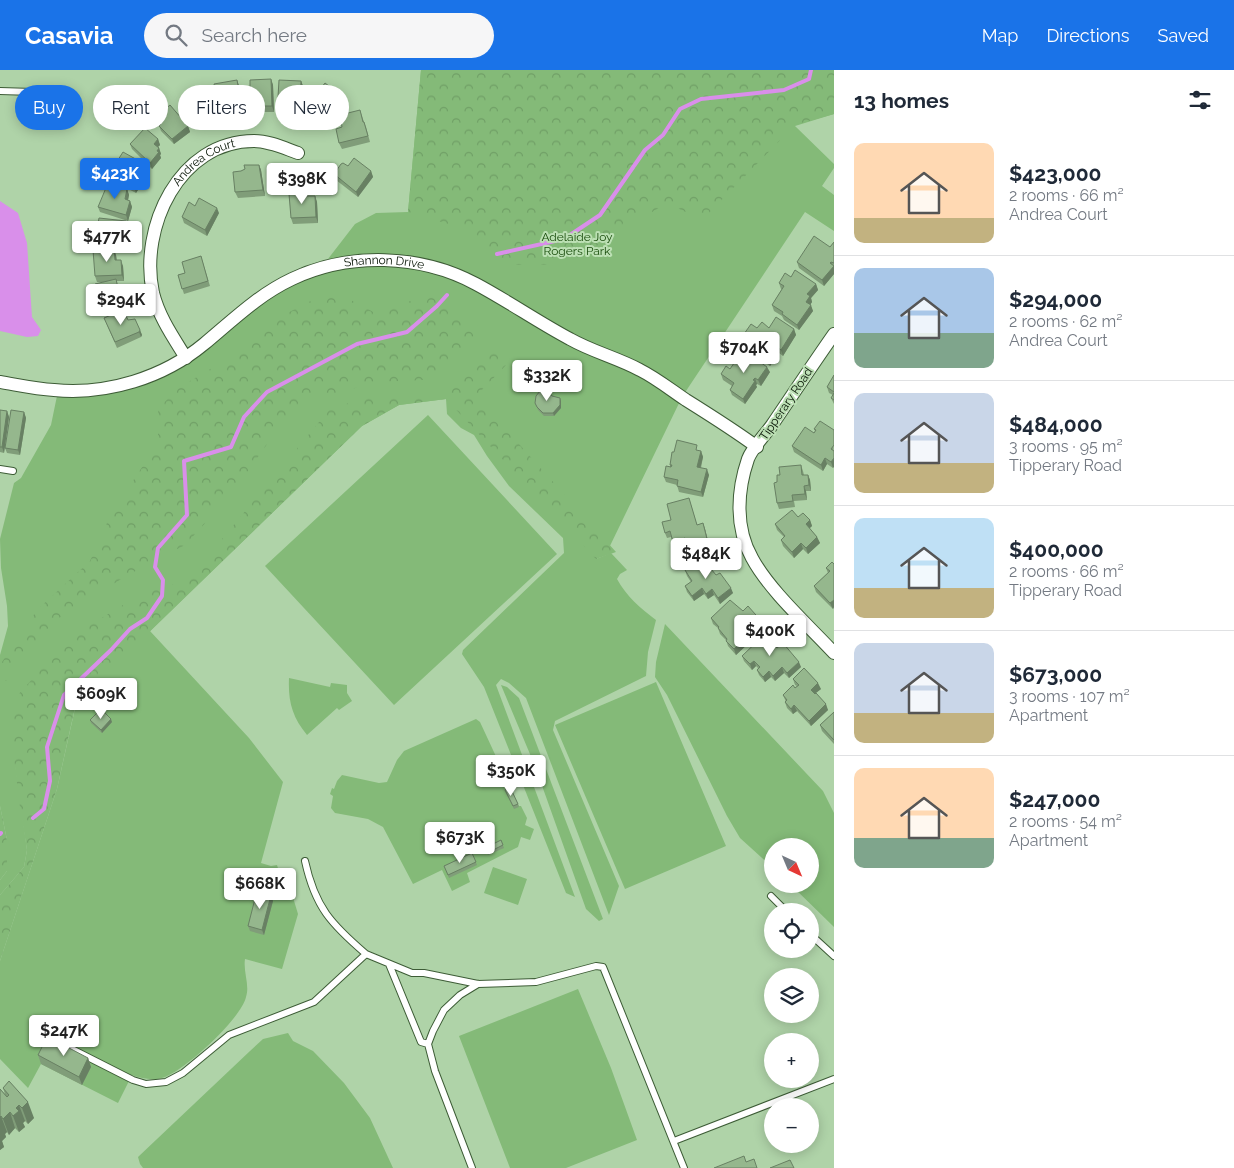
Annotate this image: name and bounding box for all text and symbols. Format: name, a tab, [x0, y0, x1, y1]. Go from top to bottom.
search box	[144, 13, 494, 58]
text: Casavia	[25, 21, 114, 50]
icon: search	[162, 21, 190, 49]
text: Search here	[202, 24, 307, 46]
text: Map	[982, 25, 1018, 46]
text: Directions	[1046, 25, 1130, 46]
text: Saved	[1158, 25, 1209, 46]
chip: Buy	[15, 85, 83, 130]
chip: Rent	[93, 85, 168, 130]
chip: Filters	[178, 85, 265, 130]
chip: New	[275, 85, 349, 130]
icon: filters	[1186, 86, 1214, 114]
text: 13 homes	[854, 88, 949, 113]
street label: Andrea Court	[170, 136, 236, 189]
pin: $423K	[80, 158, 150, 200]
text: $423,000	[1009, 161, 1101, 186]
pin: $398K	[267, 162, 337, 205]
icon: home	[894, 163, 954, 223]
text: $423K	[91, 164, 139, 183]
text: $398K	[278, 169, 326, 188]
text: 2 rooms · 66 m²	[1009, 186, 1124, 205]
text: Andrea Court	[1009, 205, 1108, 224]
pin: $477K	[72, 220, 142, 263]
text: $477K	[83, 227, 131, 246]
park label: Adelaide Joy Rogers Park	[541, 230, 613, 258]
street label: Shannon Drive	[343, 253, 426, 272]
pin: $294K	[86, 284, 156, 326]
text: $294,000	[1009, 287, 1102, 312]
icon: home	[894, 288, 954, 348]
text: $294K	[97, 290, 145, 309]
text: 2 rooms · 62 m²	[1009, 312, 1122, 331]
text: Andrea Court	[1009, 331, 1108, 350]
pin: $704K	[709, 332, 779, 374]
text: $704K	[720, 338, 768, 357]
pin: $332K	[512, 360, 582, 402]
street label: Tipperary Road	[756, 365, 816, 443]
text: $332K	[523, 366, 571, 385]
text: $484,000	[1009, 412, 1103, 437]
icon: home	[894, 413, 954, 473]
text: 3 rooms · 95 m²	[1009, 437, 1123, 456]
text: Tipperary Road	[1009, 456, 1122, 475]
text: $400,000	[1009, 537, 1104, 562]
pin: $484K	[671, 538, 741, 580]
icon: home	[894, 538, 954, 598]
text: $484K	[682, 544, 730, 563]
text: 2 rooms · 66 m²	[1009, 562, 1124, 581]
text: Tipperary Road	[1009, 581, 1122, 600]
pin: $400K	[735, 614, 805, 657]
text: $400K	[745, 621, 795, 640]
text: $673,000	[1009, 662, 1102, 687]
icon: home	[894, 663, 954, 723]
pin: $609K	[66, 678, 136, 720]
text: $609K	[76, 684, 126, 703]
text: 3 rooms · 107 m²	[1009, 687, 1130, 706]
text: Apartment	[1009, 706, 1088, 725]
pin: $350K	[476, 754, 546, 797]
text: $350K	[487, 761, 535, 780]
text: $247,000	[1009, 787, 1100, 812]
icon: home	[894, 788, 954, 848]
text: 2 rooms · 54 m²	[1009, 812, 1122, 831]
pin: $673K	[425, 822, 495, 864]
text: $673K	[436, 828, 484, 847]
text: Apartment	[1009, 831, 1088, 850]
north arrow	[764, 838, 819, 892]
map controls	[764, 838, 819, 1153]
pin: $668K	[225, 868, 295, 910]
text: $668K	[235, 874, 285, 893]
button: locate	[764, 903, 819, 958]
button: layers	[764, 968, 819, 1023]
pin: $247K	[29, 1014, 99, 1057]
text: $247K	[40, 1021, 88, 1040]
button: +	[764, 1033, 819, 1088]
button: −	[764, 1098, 819, 1153]

